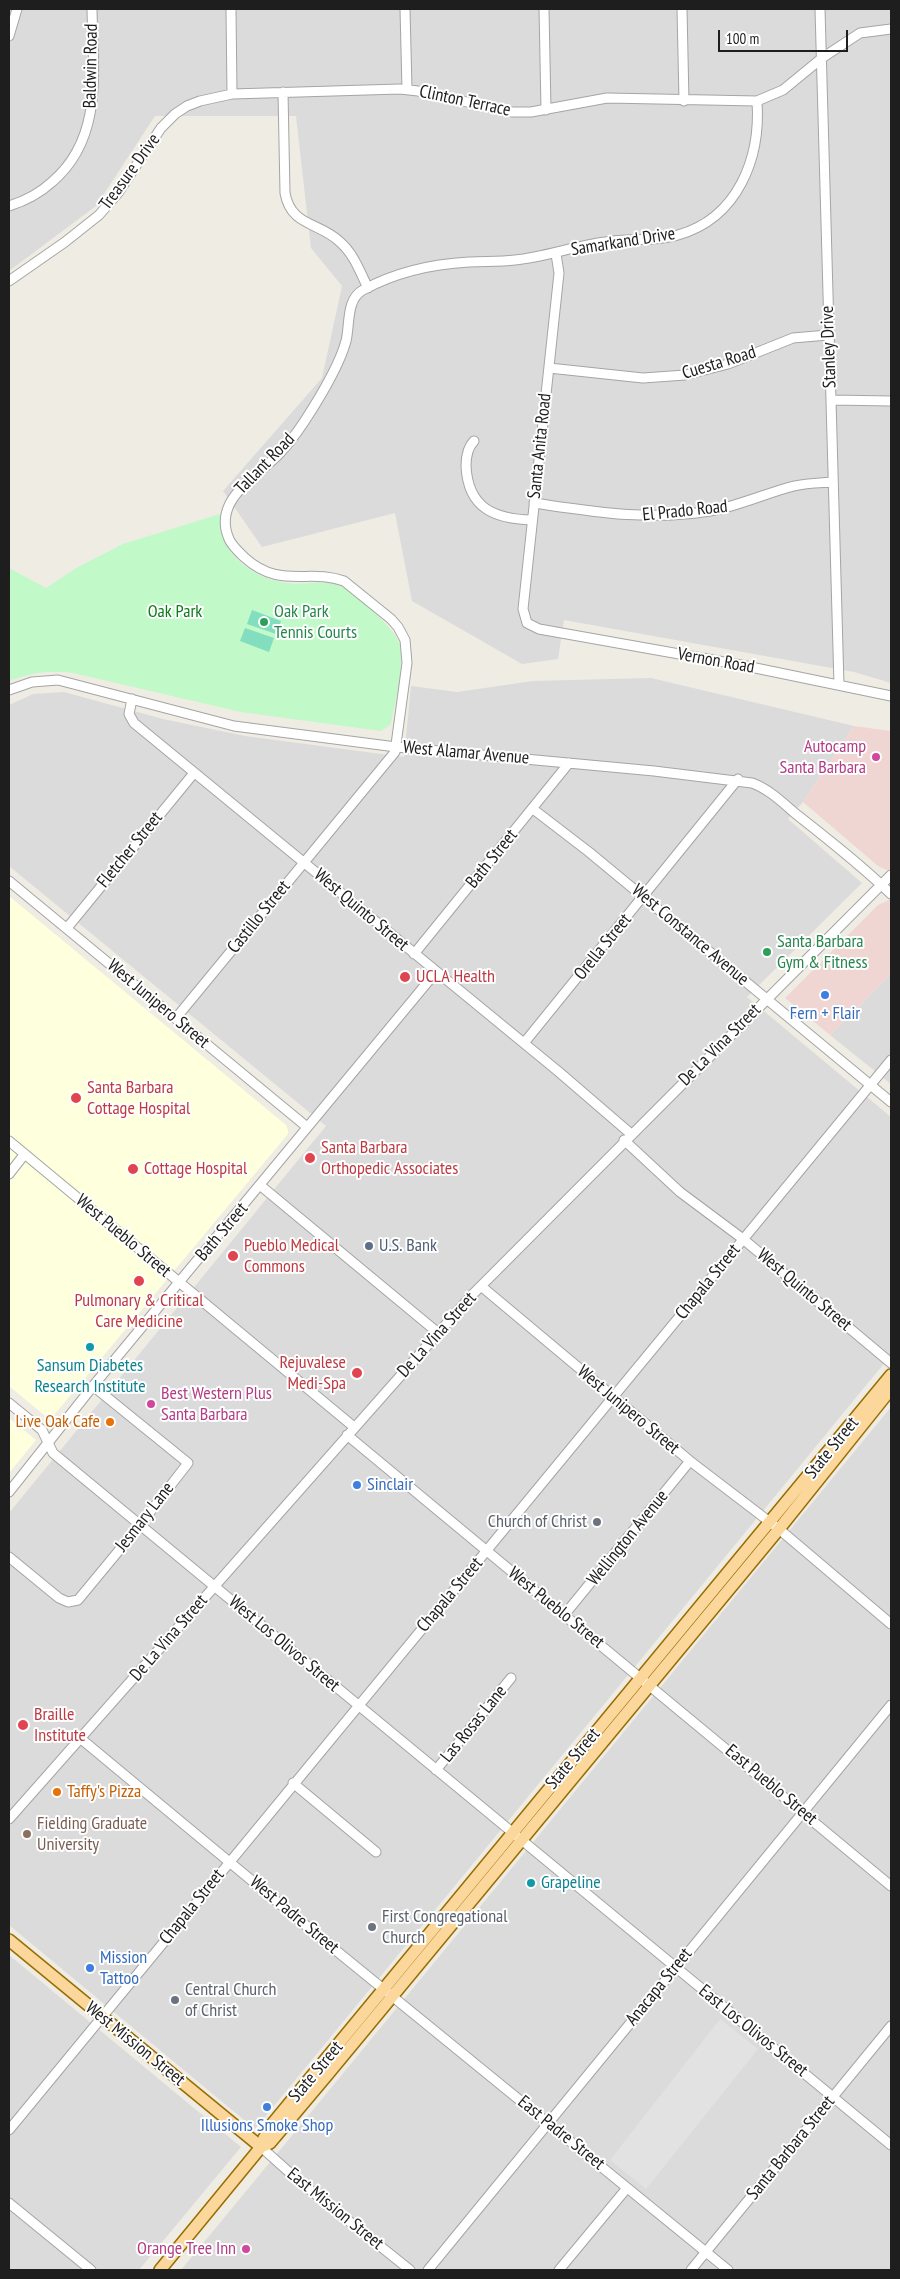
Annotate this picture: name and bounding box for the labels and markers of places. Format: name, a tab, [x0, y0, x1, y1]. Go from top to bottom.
place label: Oak Park Tennis Courts	[274, 601, 357, 644]
marker: Oak Park Tennis Courts	[258, 616, 270, 628]
place label: Autocamp Santa Barbara	[779, 736, 866, 779]
marker: Autocamp Santa Barbara	[870, 751, 882, 763]
place label: Santa Barbara Gym & Fitness	[777, 931, 868, 974]
marker: Santa Barbara Gym & Fitness	[761, 946, 773, 958]
place label: UCLA Health	[416, 966, 495, 988]
marker: UCLA Health	[398, 970, 412, 984]
marker: Fern + Flair	[819, 989, 831, 1001]
place label: Fern + Flair	[790, 1003, 860, 1025]
place label: Santa Barbara Cottage Hospital	[87, 1077, 190, 1120]
marker: Santa Barbara Cottage Hospital	[69, 1091, 83, 1105]
place label: Santa Barbara Orthopedic Associates	[321, 1137, 458, 1180]
marker: Santa Barbara Orthopedic Associates	[303, 1151, 317, 1165]
place label: Cottage Hospital	[144, 1158, 247, 1180]
marker: Cottage Hospital	[126, 1162, 140, 1176]
place label: Pueblo Medical Commons	[244, 1235, 339, 1278]
place label: U.S. Bank	[379, 1235, 437, 1257]
marker: U.S. Bank	[363, 1240, 375, 1252]
marker: Pueblo Medical Commons	[226, 1249, 240, 1263]
marker: Pulmonary & Critical Care Medicine	[132, 1274, 146, 1288]
place label: Pulmonary & Critical Care Medicine	[75, 1290, 203, 1332]
marker: Sansum Diabetes Research Institute	[84, 1341, 96, 1353]
place label: Rejuvalese Medi-Spa	[280, 1352, 346, 1395]
place label: Sansum Diabetes Research Institute	[34, 1355, 146, 1398]
marker: Rejuvalese Medi-Spa	[350, 1366, 364, 1380]
place label: Best Western Plus Santa Barbara	[161, 1383, 272, 1426]
marker: Best Western Plus Santa Barbara	[145, 1398, 157, 1410]
place label: Live Oak Cafe	[15, 1411, 100, 1433]
marker: Live Oak Cafe	[104, 1416, 116, 1428]
place label: Sinclair	[367, 1474, 413, 1496]
marker: Sinclair	[351, 1479, 363, 1491]
place label: Church of Christ	[488, 1511, 587, 1533]
marker: Church of Christ	[591, 1516, 603, 1528]
place label: Braille Institute	[34, 1704, 86, 1746]
marker: Braille Institute	[16, 1718, 30, 1732]
place label: Taffy's Pizza	[67, 1781, 141, 1803]
marker: Taffy's Pizza	[51, 1786, 63, 1798]
place label: Fielding Graduate University	[37, 1813, 147, 1856]
marker: Fielding Graduate University	[21, 1828, 33, 1840]
place label: Grapeline	[541, 1872, 601, 1894]
marker: Grapeline	[525, 1877, 537, 1889]
place label: First Congregational Church	[382, 1906, 507, 1948]
marker: First Congregational Church	[366, 1921, 378, 1933]
place label: Mission Tattoo	[100, 1947, 147, 1990]
marker: Mission Tattoo	[84, 1962, 96, 1974]
place label: Central Church of Christ	[185, 1979, 276, 2022]
marker: Central Church of Christ	[169, 1994, 181, 2006]
marker: Illusions Smoke Shop	[261, 2101, 273, 2113]
place label: Illusions Smoke Shop	[201, 2115, 333, 2137]
place label: Orange Tree Inn	[137, 2238, 236, 2260]
marker: Orange Tree Inn	[240, 2243, 252, 2255]

